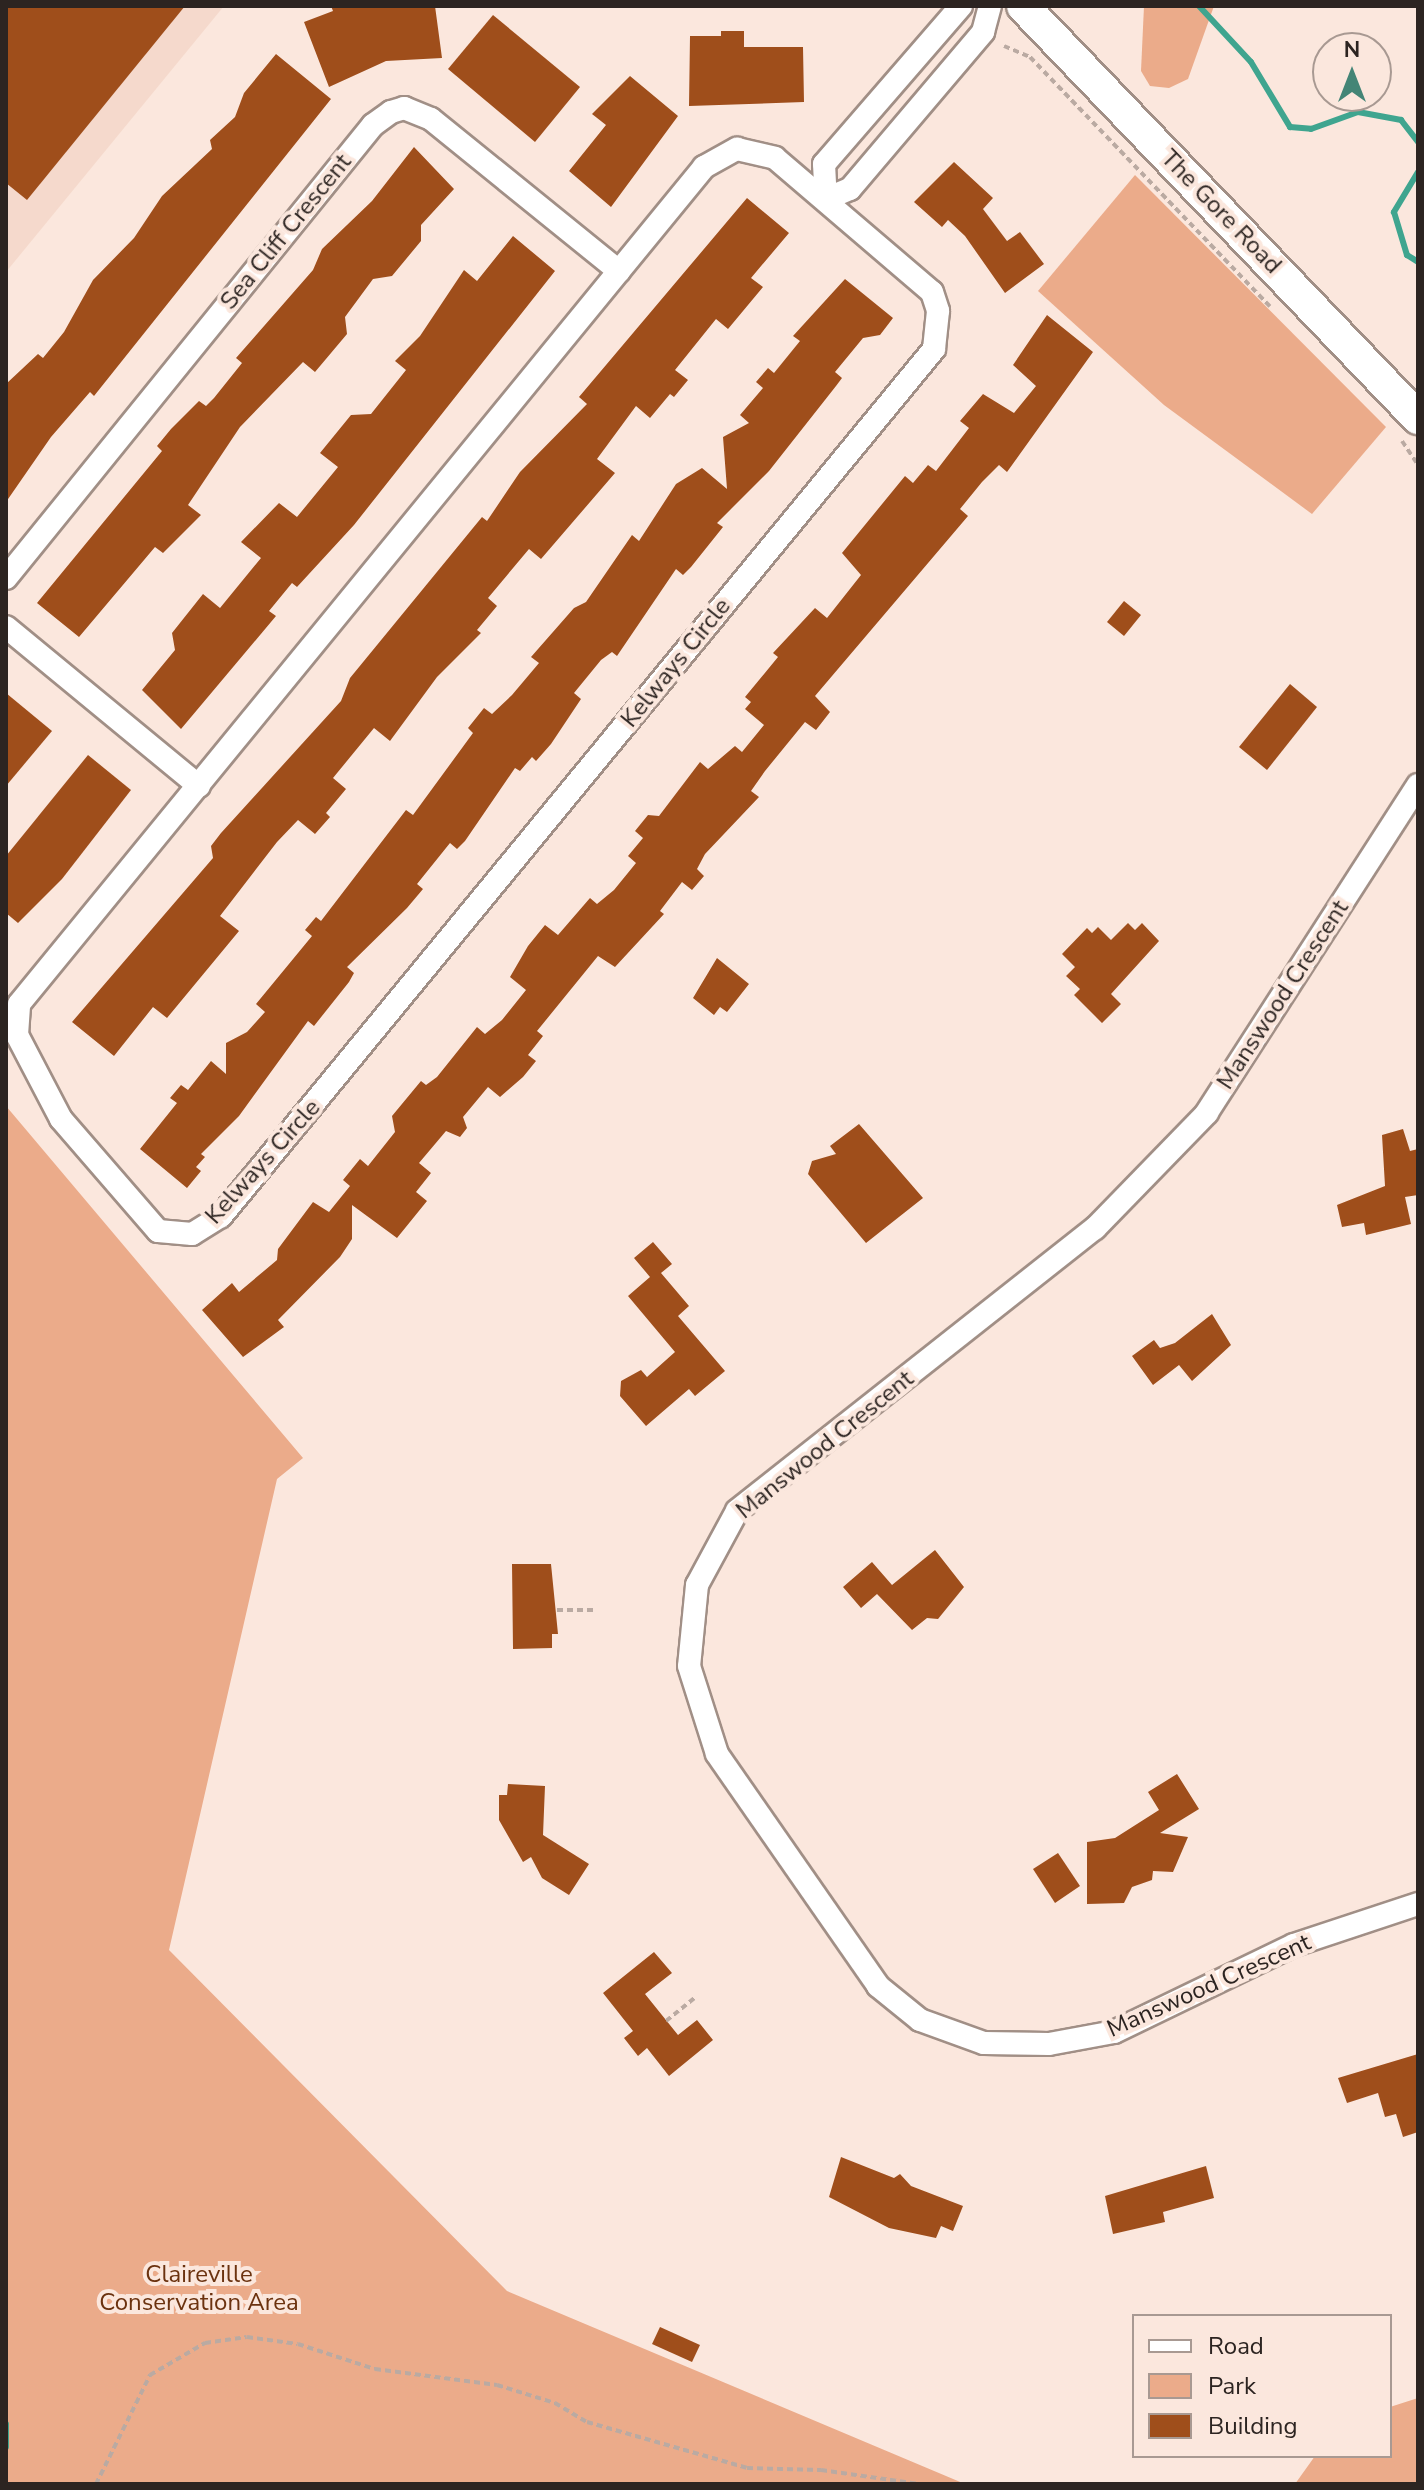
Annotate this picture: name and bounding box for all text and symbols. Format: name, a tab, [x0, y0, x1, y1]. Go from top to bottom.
north arrow	[1312, 32, 1392, 112]
text: N	[1344, 35, 1360, 65]
street label: The Gore Road	[1155, 144, 1287, 280]
street label: Sea Cliff Crescent	[215, 148, 357, 316]
street label: Kelways Circle	[615, 593, 737, 733]
street label: Manswood Crescent	[1211, 895, 1355, 1095]
street label: Kelways Circle	[200, 1094, 326, 1230]
street label: Manswood Crescent	[731, 1365, 919, 1525]
street label: Manswood Crescent	[1103, 1928, 1315, 2044]
park label: Claireville Conservation Area	[99, 2261, 299, 2317]
legend	[1132, 2314, 1392, 2458]
text: Road	[1208, 2330, 1264, 2362]
text: Park	[1208, 2370, 1256, 2402]
text: Building	[1208, 2410, 1298, 2442]

